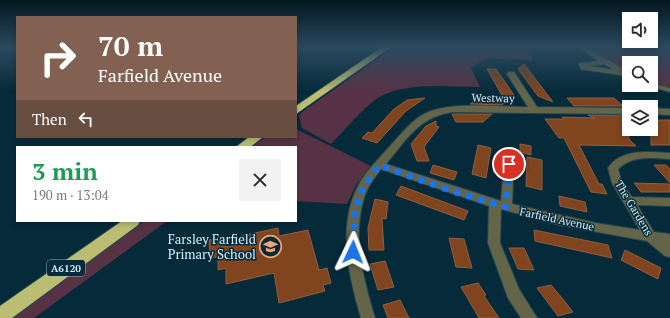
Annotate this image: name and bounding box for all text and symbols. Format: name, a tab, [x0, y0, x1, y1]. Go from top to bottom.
map controls	[622, 12, 658, 136]
button: sound	[622, 12, 658, 48]
text: 70 m	[98, 27, 163, 64]
icon: right	[32, 32, 84, 84]
button: search	[622, 56, 658, 92]
text: Farfield Avenue	[98, 63, 222, 87]
street label: Westway	[471, 91, 515, 105]
button: layers	[622, 100, 658, 136]
icon: left	[75, 108, 97, 130]
text: Then	[32, 109, 67, 129]
pin	[492, 147, 526, 181]
icon: arrive	[498, 153, 520, 175]
text: 3 min	[32, 155, 98, 187]
button: close	[239, 159, 281, 201]
street label: The Gardens	[612, 178, 656, 238]
text: 190 m · 13:04	[32, 186, 109, 204]
street label: Farfield Avenue	[518, 204, 596, 234]
place label: Farsley Farfield Primary School	[168, 230, 256, 263]
position arrow	[332, 231, 374, 273]
school or university icon: Farsley Farfield Primary School	[258, 233, 284, 259]
road number: A6120	[47, 260, 85, 276]

